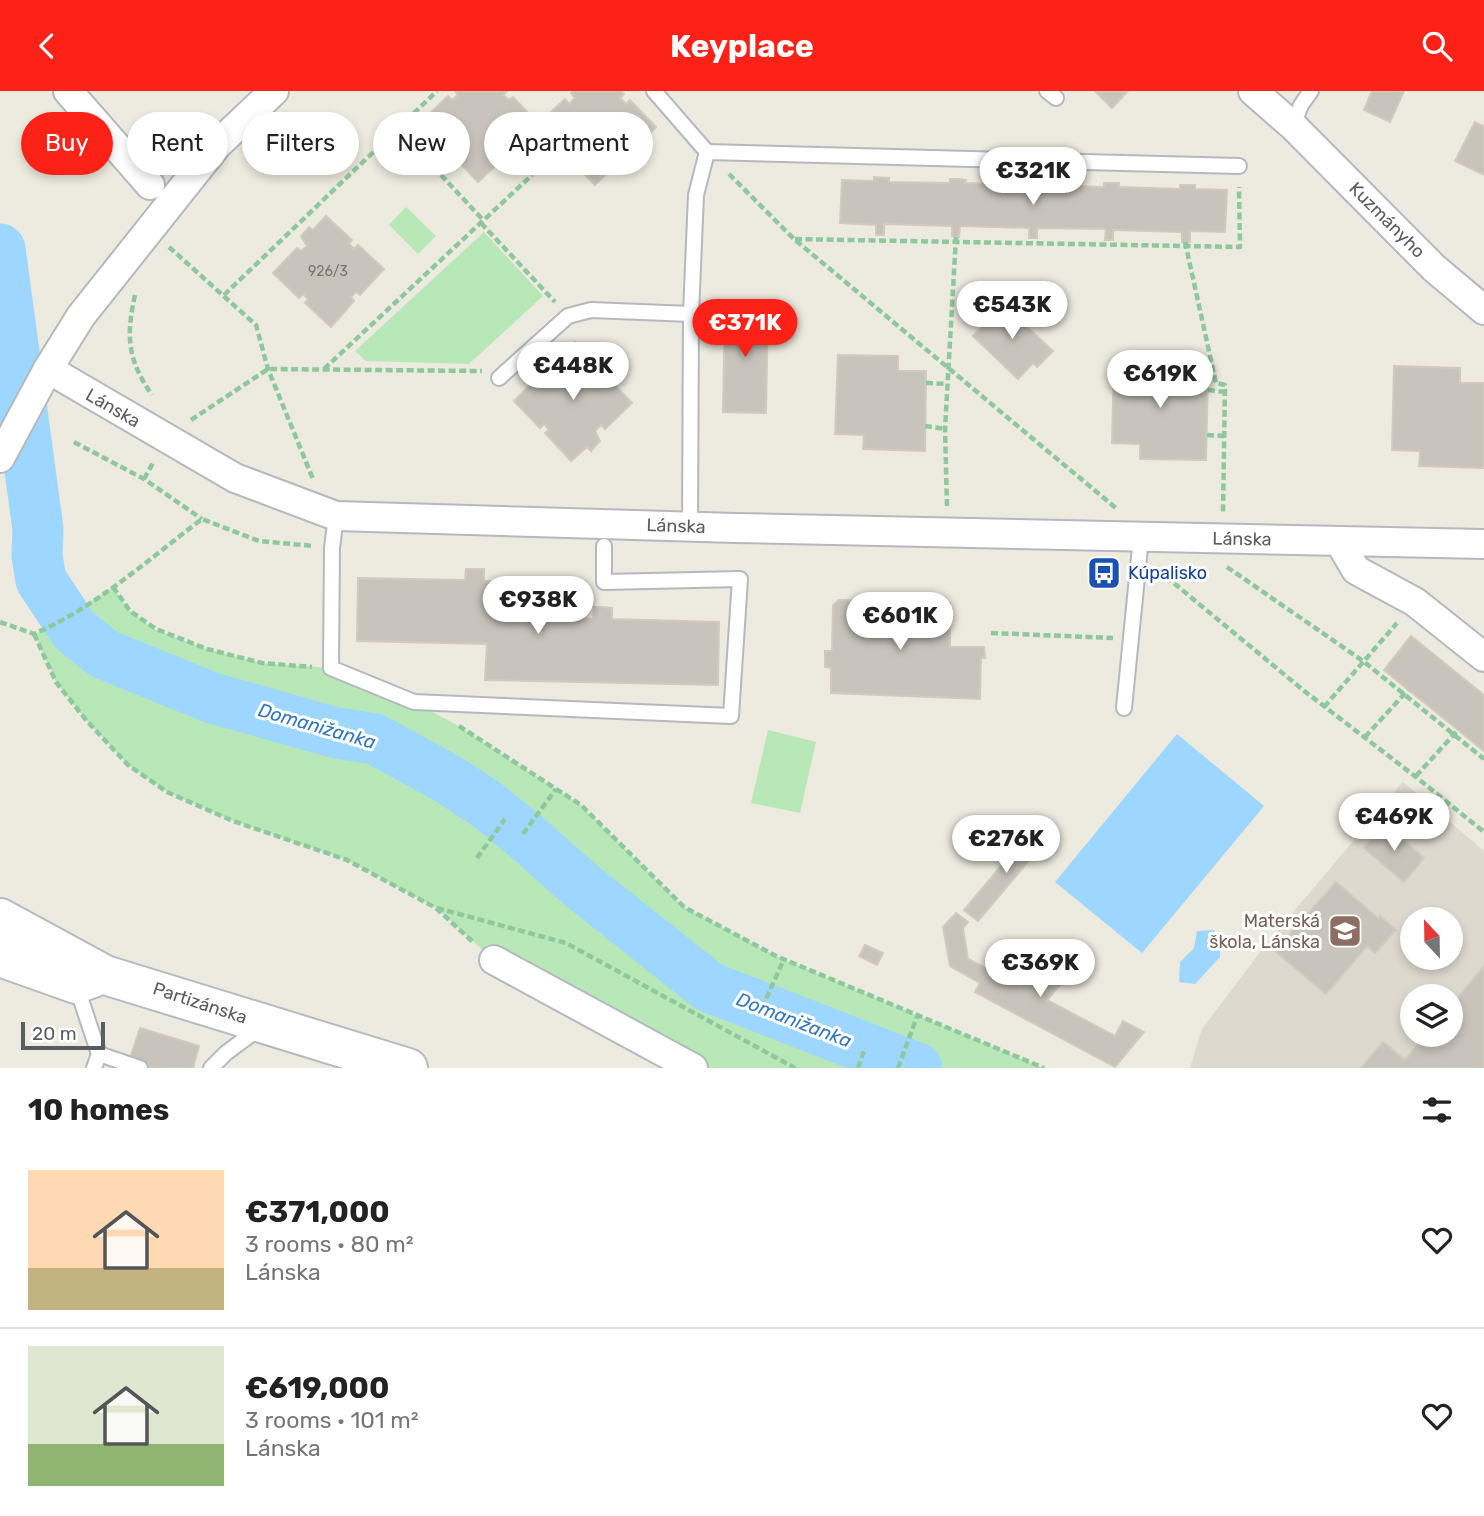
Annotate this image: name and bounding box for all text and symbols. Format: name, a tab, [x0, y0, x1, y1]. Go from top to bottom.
icon: back	[28, 27, 66, 65]
text: Keyplace	[670, 27, 814, 65]
icon: search	[1418, 27, 1456, 65]
chip: Buy	[21, 112, 113, 175]
chip: Rent	[127, 112, 228, 175]
chip: Filters	[242, 112, 359, 175]
chip: New	[373, 112, 470, 175]
chip: Apartment	[484, 112, 653, 175]
pin: €321K	[984, 148, 1082, 207]
text: €321K	[996, 156, 1070, 184]
street label: Kuzmányho	[1344, 177, 1430, 263]
house number: 926/3	[308, 263, 348, 280]
pin: €543K	[963, 281, 1061, 341]
text: €543K	[972, 290, 1052, 318]
pin: €371K	[696, 299, 794, 359]
text: €371K	[708, 308, 782, 336]
pin: €448K	[524, 343, 622, 402]
text: €448K	[533, 351, 613, 379]
pin: €619K	[1111, 351, 1209, 410]
text: €619K	[1123, 359, 1197, 387]
street label: Lánska	[82, 384, 144, 432]
street label: Lánska	[646, 514, 706, 538]
street label: Lánska	[1212, 527, 1272, 551]
bus stop icon: Kúpalisko	[1085, 554, 1123, 592]
place label: Kúpalisko	[1128, 562, 1207, 584]
pin: €938K	[489, 577, 587, 636]
text: €938K	[499, 585, 577, 613]
pin: €601K	[851, 593, 949, 652]
text: €601K	[862, 601, 938, 629]
water label: Domanižanka	[256, 698, 378, 754]
pin: €469K	[1345, 793, 1443, 853]
text: €469K	[1355, 802, 1433, 830]
pin: €276K	[957, 815, 1055, 875]
text: €276K	[968, 824, 1044, 852]
north arrow	[1400, 907, 1463, 969]
map controls	[1400, 907, 1463, 1047]
place label: Materská škola, Lánska	[1209, 910, 1320, 953]
school or university icon: Materská škola, Lánska	[1326, 912, 1364, 950]
pin: €369K	[991, 939, 1089, 999]
text: €369K	[1001, 948, 1079, 976]
street label: Partizánska	[150, 977, 250, 1029]
button: layers	[1400, 984, 1463, 1047]
water label: Domanižanka	[733, 988, 855, 1052]
scale bar	[21, 1019, 105, 1051]
text: 20 m	[32, 1022, 77, 1045]
icon: filters	[1418, 1091, 1456, 1129]
text: 10 homes	[28, 1092, 169, 1128]
text: €371,000	[245, 1194, 390, 1230]
icon: home	[84, 1198, 168, 1282]
icon: heart	[1418, 1221, 1456, 1259]
text: 3 rooms · 80 m²	[245, 1230, 414, 1258]
text: Lánska	[245, 1258, 321, 1286]
text: €619,000	[245, 1370, 389, 1406]
icon: home	[84, 1374, 168, 1458]
icon: heart	[1418, 1397, 1456, 1435]
text: 3 rooms · 101 m²	[245, 1406, 419, 1434]
text: Lánska	[245, 1434, 321, 1462]

